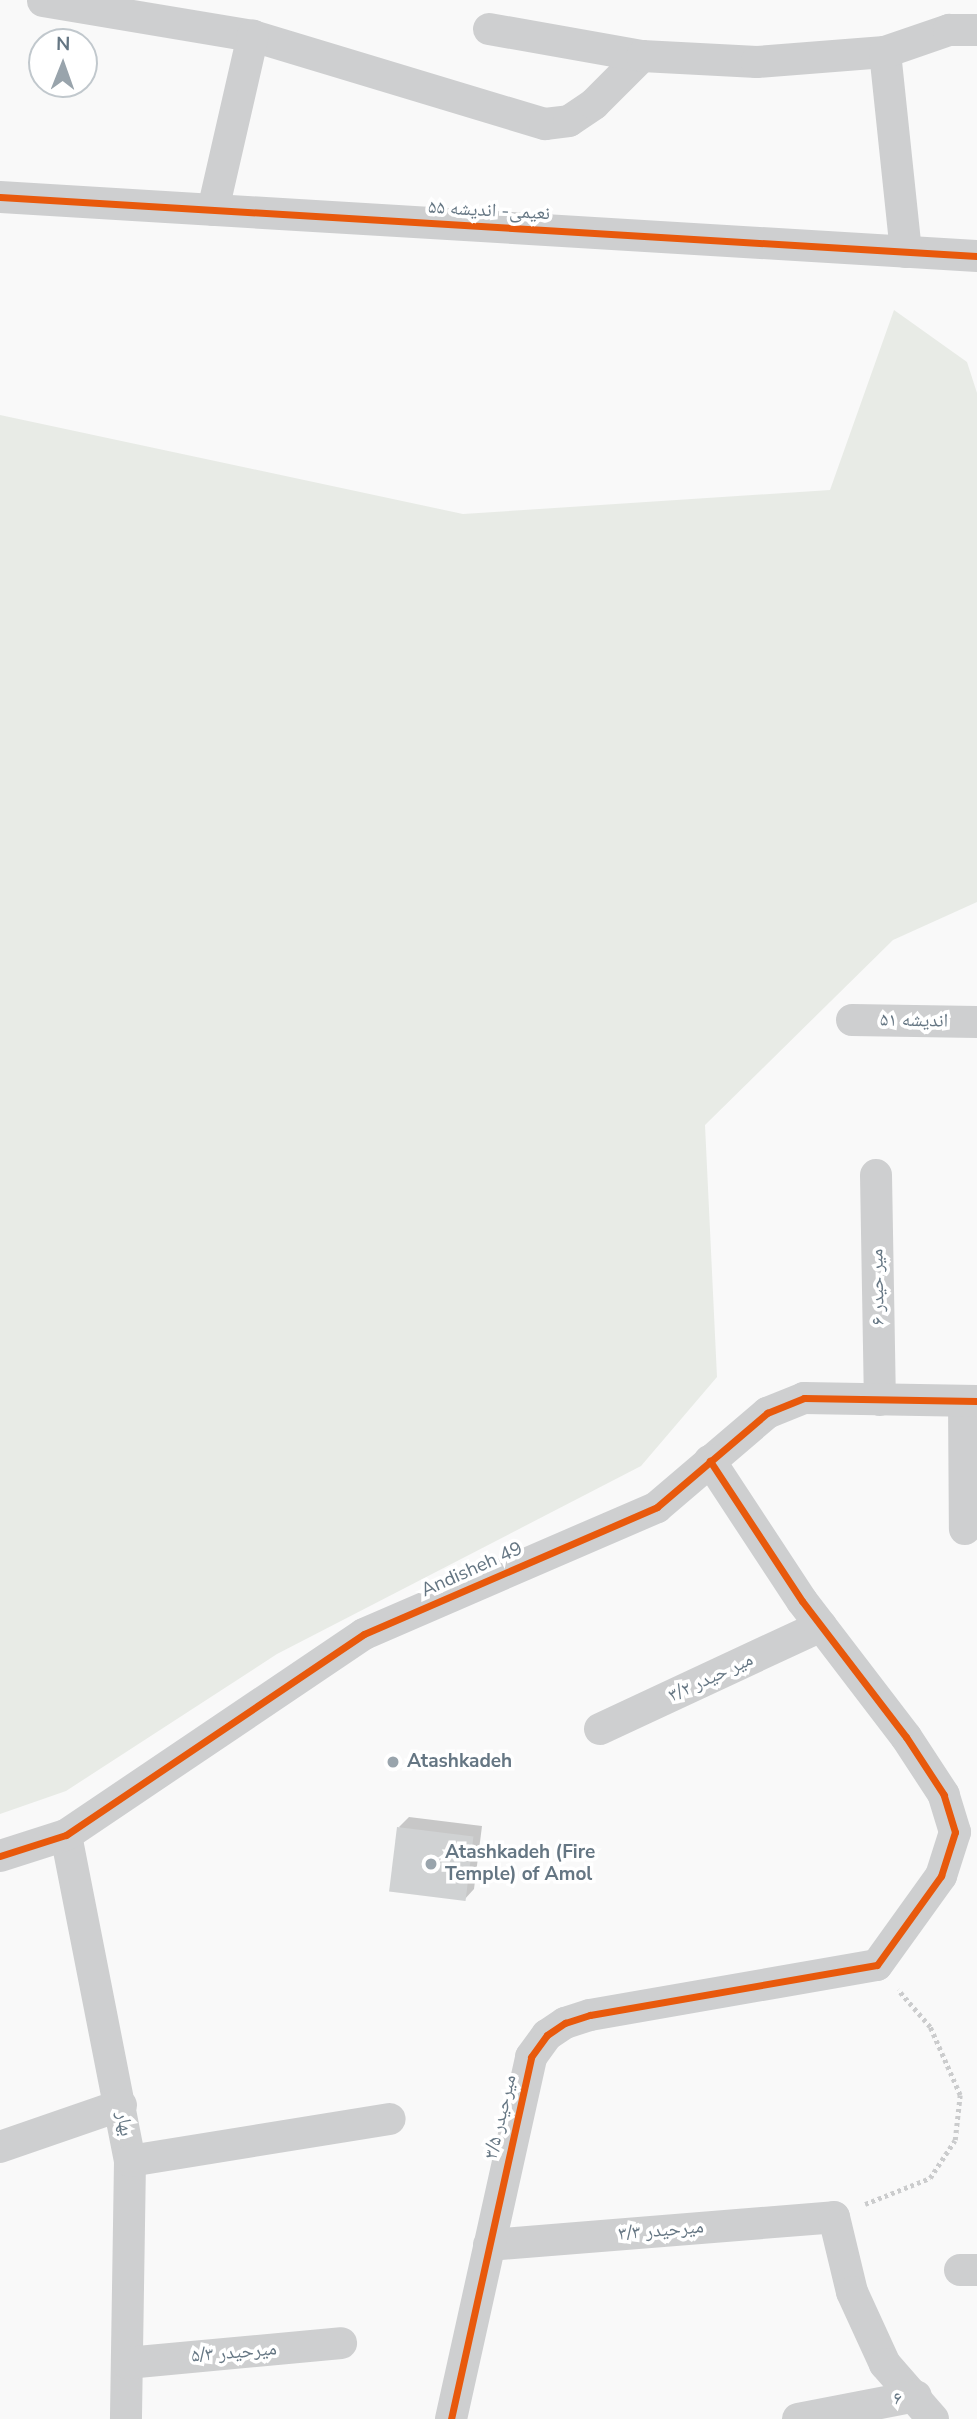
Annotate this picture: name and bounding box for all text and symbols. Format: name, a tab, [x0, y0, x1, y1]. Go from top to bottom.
north arrow	[28, 28, 98, 98]
text: N	[56, 31, 71, 57]
street label: نعیمی- اندیشه ۵۵	[427, 196, 551, 226]
street label: اندیشه ۵۱	[880, 1009, 948, 1033]
street label: میر حیدر ۶	[866, 1248, 890, 1326]
street label: Andisheh 49	[418, 1537, 526, 1603]
street label: میر حیدر ۳/۲	[665, 1649, 757, 1707]
place label: Atashkadeh	[407, 1751, 512, 1773]
marker: Atashkadeh	[385, 1754, 401, 1770]
place label: Atashkadeh (Fire Temple) of Amol	[445, 1842, 595, 1886]
marker: Atashkadeh (Fire Temple) of Amol	[423, 1856, 439, 1872]
street label: میرحیدر ۳/۵	[480, 2073, 522, 2161]
street label: بهار	[111, 2110, 137, 2138]
street label: میرحیدر ۳/۳	[617, 2216, 705, 2246]
street label: میرحیدر ۵/۳	[190, 2338, 278, 2368]
street label: ۶	[892, 2387, 904, 2411]

